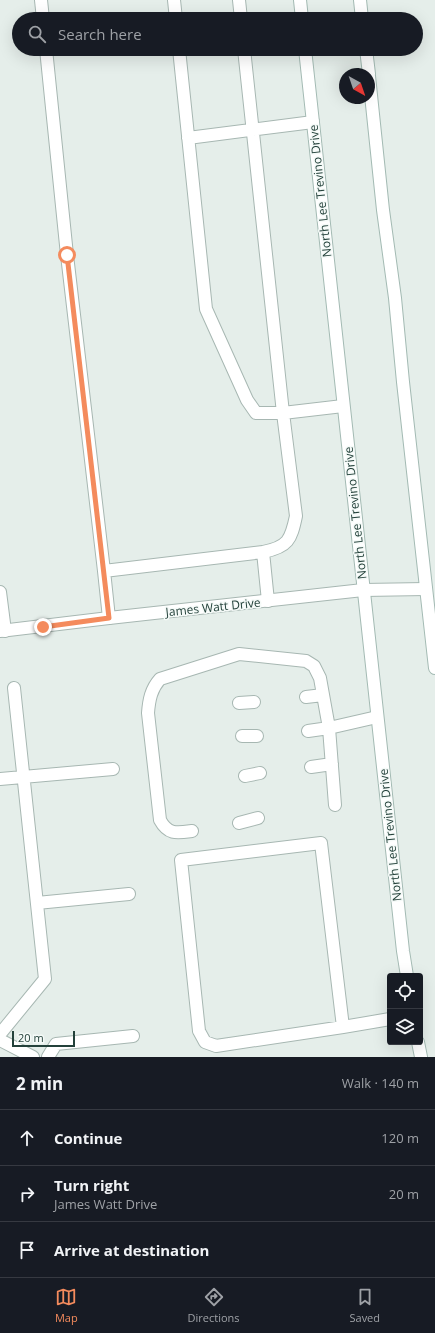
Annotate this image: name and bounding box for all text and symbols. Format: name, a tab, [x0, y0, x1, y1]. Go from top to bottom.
search box	[12, 12, 423, 56]
icon: search	[26, 23, 48, 45]
text: Search here	[58, 24, 142, 44]
north arrow	[339, 68, 375, 104]
street label: North Lee Trevino Drive	[305, 124, 335, 258]
route start	[58, 246, 76, 264]
street label: North Lee Trevino Drive	[340, 446, 370, 580]
street label: James Watt Drive	[164, 594, 262, 621]
route end	[34, 618, 52, 636]
street label: North Lee Trevino Drive	[375, 768, 405, 902]
map controls	[387, 973, 423, 1045]
button: locate	[387, 973, 423, 1009]
button: layers	[387, 1009, 423, 1045]
scale bar	[12, 1029, 75, 1048]
text: 20 m	[18, 1030, 44, 1045]
text: 2 min	[16, 1072, 63, 1095]
text: Walk · 140 m	[342, 1074, 419, 1092]
icon: ahead	[16, 1127, 38, 1149]
text: Continue	[54, 1128, 122, 1148]
text: 120 m	[381, 1129, 419, 1147]
text: Turn right	[54, 1175, 129, 1195]
icon: right	[16, 1183, 38, 1205]
text: 20 m	[389, 1185, 419, 1203]
text: James Watt Drive	[54, 1195, 157, 1213]
icon: arrive	[16, 1239, 38, 1261]
text: Arrive at destination	[54, 1240, 209, 1260]
tab: Map	[55, 1286, 78, 1325]
tab: Directions	[188, 1286, 240, 1325]
tab: Saved	[349, 1286, 380, 1325]

